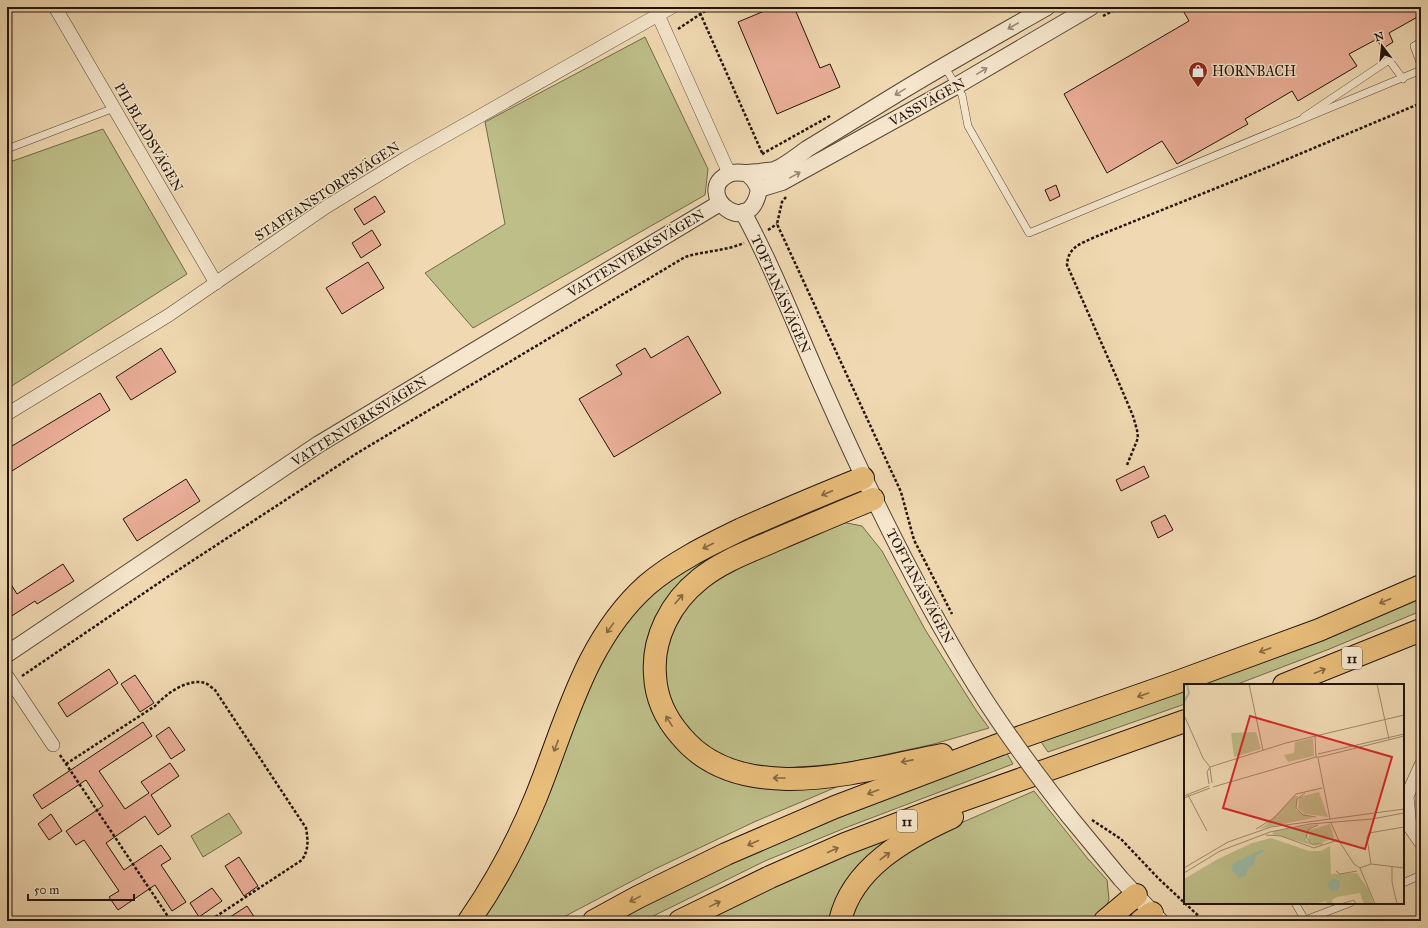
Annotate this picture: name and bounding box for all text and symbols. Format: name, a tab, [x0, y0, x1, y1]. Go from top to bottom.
one-way arrow	[1007, 23, 1019, 31]
north arrow	[1362, 26, 1402, 66]
text: N	[1373, 29, 1386, 44]
shop icon: HORNBACH	[1187, 60, 1209, 88]
place label: HORNBACH	[1212, 63, 1296, 80]
one-way arrow	[976, 67, 988, 75]
street label: VASSVÄGEN	[885, 74, 968, 131]
street label: PILBLADSVÄGEN	[110, 79, 188, 195]
one-way arrow	[894, 88, 906, 96]
street label: STAFFANSTORPSVÄGEN	[251, 137, 403, 245]
one-way arrow	[789, 171, 801, 178]
street label: VATTENVERKSVÄGEN	[563, 205, 708, 302]
street label: TOFTANÄSVÄGEN	[747, 232, 815, 356]
street label: VATTENVERKSVÄGEN	[287, 372, 430, 471]
one-way arrow	[821, 490, 833, 497]
street label: TOFTANÄSVÄGEN	[882, 525, 958, 647]
one-way arrow	[703, 543, 715, 550]
one-way arrow	[675, 594, 684, 604]
one-way arrow	[1380, 598, 1392, 605]
one-way arrow	[605, 622, 614, 633]
one-way arrow	[1259, 646, 1271, 654]
road number: 11	[1342, 647, 1362, 669]
one-way arrow	[1313, 666, 1325, 674]
inset map	[1184, 684, 1404, 904]
one-way arrow	[1137, 691, 1149, 699]
one-way arrow	[665, 716, 673, 727]
one-way arrow	[551, 740, 559, 752]
one-way arrow	[901, 758, 914, 766]
one-way arrow	[773, 774, 786, 782]
one-way arrow	[867, 789, 879, 797]
road number: 11	[897, 810, 917, 832]
one-way arrow	[747, 840, 759, 847]
one-way arrow	[826, 846, 838, 853]
one-way arrow	[879, 852, 890, 860]
scale bar	[28, 876, 134, 902]
text: 50 m	[34, 883, 59, 897]
one-way arrow	[630, 895, 642, 903]
one-way arrow	[708, 900, 720, 907]

